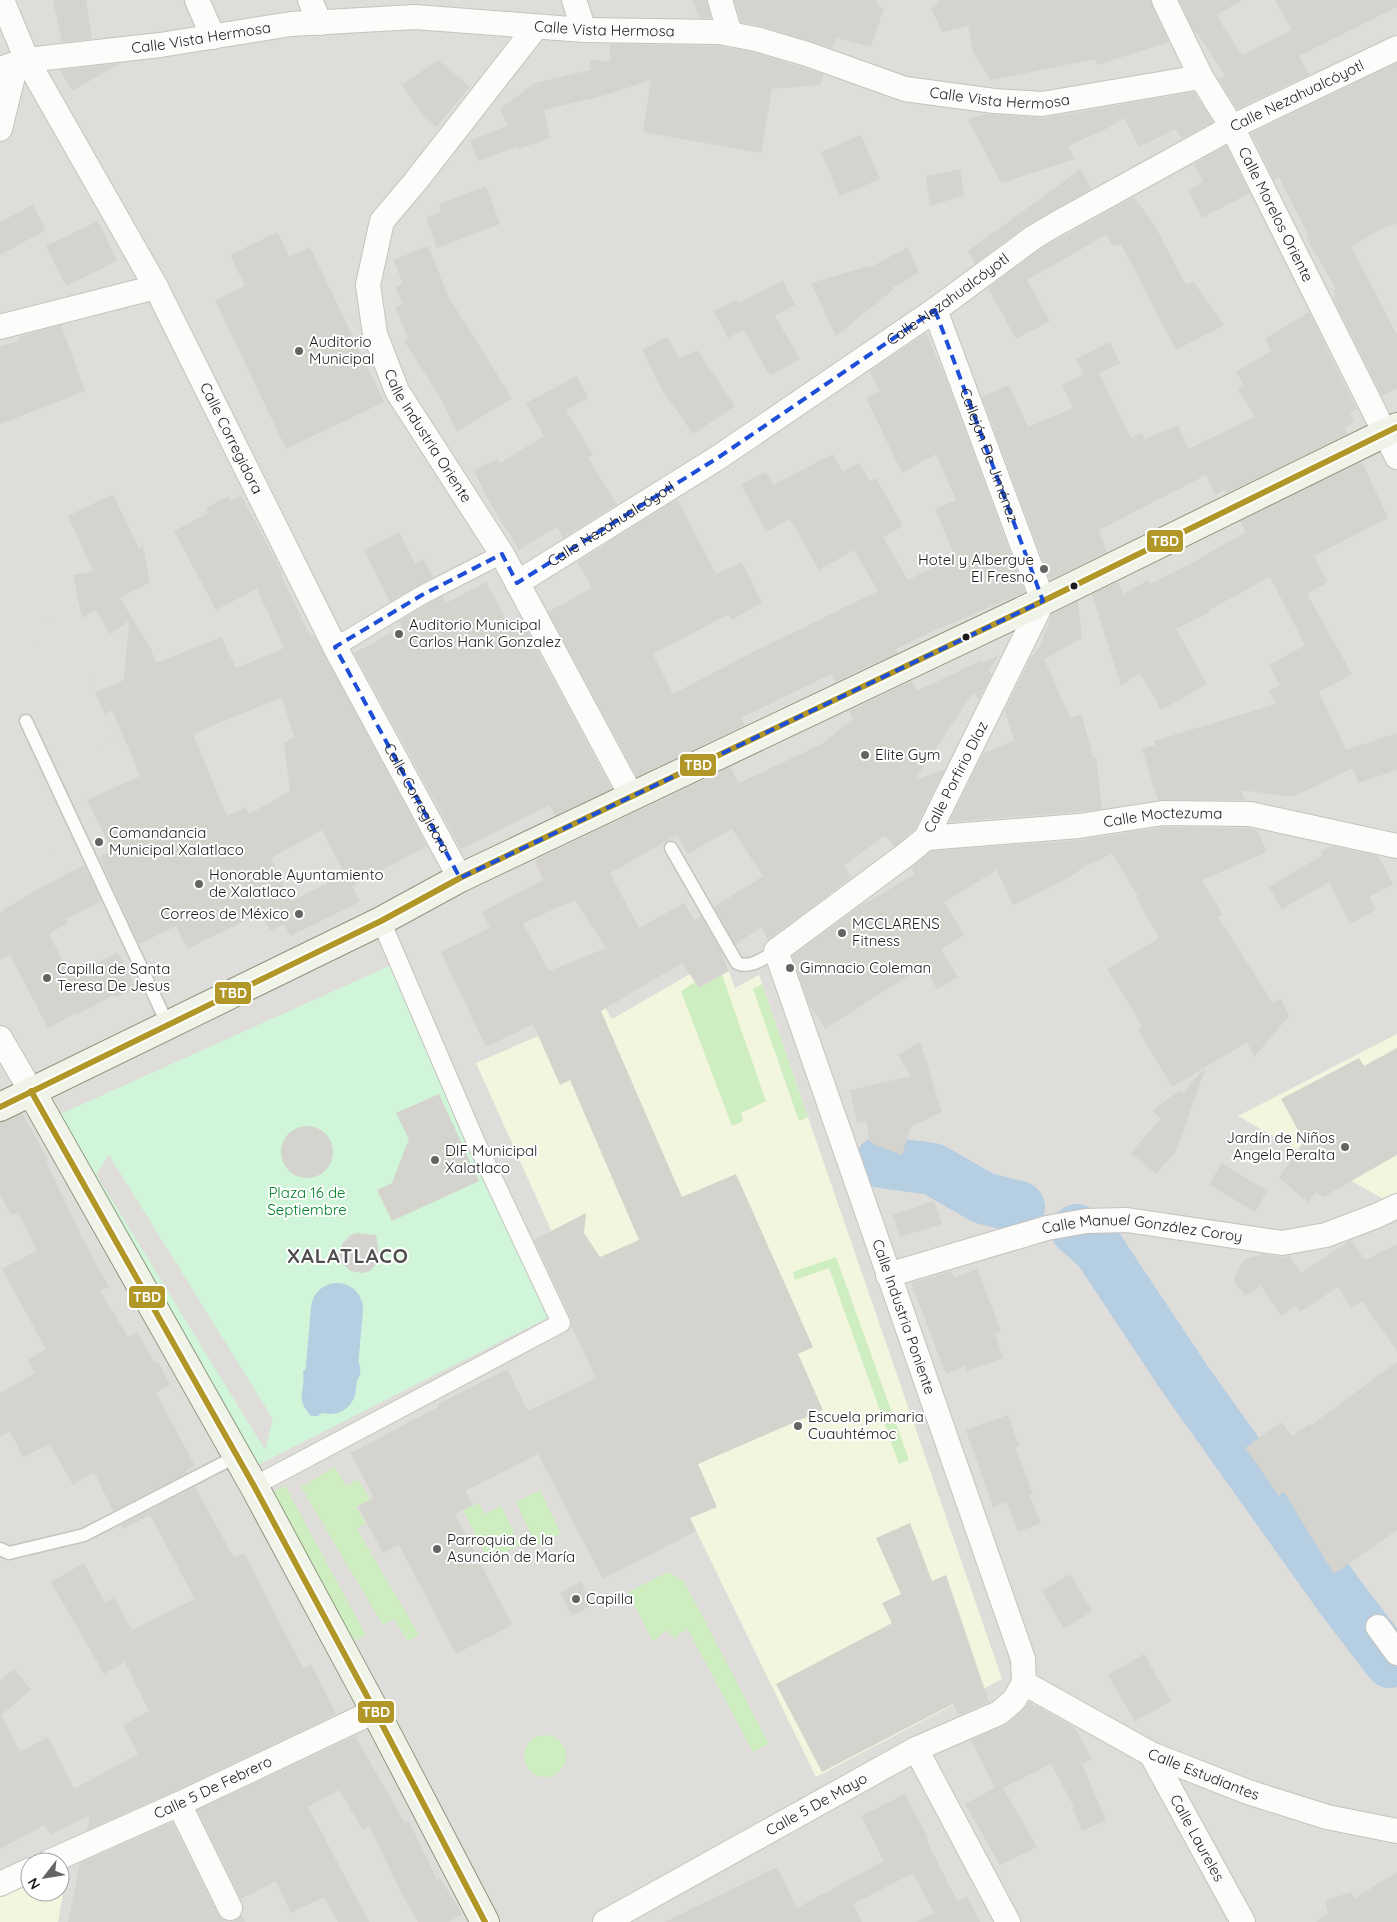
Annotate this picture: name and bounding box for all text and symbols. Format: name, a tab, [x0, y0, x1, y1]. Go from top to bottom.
street label: Calle Vista Hermosa	[533, 16, 675, 40]
street label: Calle Vista Hermosa	[130, 17, 272, 57]
street label: Calle Nezahualcóyotl	[1227, 55, 1367, 136]
street label: Calle Vista Hermosa	[929, 82, 1071, 113]
street label: Calle Morelos Oriente	[1234, 144, 1318, 285]
street label: Calle Nezahualcóyotl	[883, 249, 1013, 349]
place label: Auditorio Municipal	[309, 332, 374, 368]
marker: Auditorio Municipal	[293, 345, 305, 357]
street label: Calle Industria Oriente	[380, 366, 476, 506]
street label: Calle Corregidora	[196, 379, 267, 497]
street label: Callejón De Jiménez	[956, 385, 1023, 525]
street label: Calle Nezahualcóyotl	[544, 477, 678, 571]
line badge: TBD	[1146, 529, 1184, 553]
text: TBD	[1151, 532, 1179, 550]
place label: Hotel y Albergue El Fresno	[918, 550, 1034, 586]
marker: Hotel y Albergue El Fresno	[1038, 563, 1050, 575]
unlabelled marker	[1069, 581, 1079, 591]
place label: Auditorio Municipal Carlos Hank Gonzalez	[409, 615, 561, 651]
marker: Auditorio Municipal Carlos Hank Gonzalez	[393, 628, 405, 640]
unlabelled marker	[961, 632, 971, 642]
street label: Calle Porfirio Díaz	[919, 718, 992, 836]
street label: Calle Corregidora	[380, 740, 455, 856]
place label: Elite Gym	[875, 745, 940, 764]
marker: Elite Gym	[859, 749, 871, 761]
line badge: TBD	[679, 753, 717, 777]
text: TBD	[684, 756, 712, 774]
street label: Calle Moctezuma	[1102, 803, 1222, 831]
place label: Comandancia Municipal Xalatlaco	[109, 823, 244, 859]
marker: Comandancia Municipal Xalatlaco	[93, 836, 105, 848]
place label: Honorable Ayuntamiento de Xalatlaco	[209, 865, 384, 901]
marker: Honorable Ayuntamiento de Xalatlaco	[193, 878, 205, 890]
place label: Correos de México	[161, 904, 289, 923]
marker: Correos de México	[293, 908, 305, 920]
place label: MCCLARENS Fitness	[852, 914, 940, 950]
marker: MCCLARENS Fitness	[836, 927, 848, 939]
place label: Gimnacio Coleman	[800, 958, 931, 977]
place label: Capilla de Santa Teresa De Jesus	[57, 959, 170, 995]
marker: Gimnacio Coleman	[784, 962, 796, 974]
marker: Capilla de Santa Teresa De Jesus	[41, 972, 53, 984]
line badge: TBD	[214, 981, 252, 1005]
text: TBD	[219, 984, 247, 1002]
place label: Jardín de Niños Angela Peralta	[1226, 1128, 1335, 1164]
place label: DIF Municipal Xalatlaco	[445, 1141, 538, 1177]
marker: Jardín de Niños Angela Peralta	[1339, 1141, 1351, 1153]
marker: DIF Municipal Xalatlaco	[429, 1154, 441, 1166]
park label: Plaza 16 de Septiembre	[267, 1183, 347, 1219]
street label: Calle Manuel González Coroy	[1039, 1210, 1244, 1246]
street label: Calle Industria Poniente	[868, 1236, 940, 1397]
district label: XALATLACO	[287, 1243, 409, 1268]
line badge: TBD	[128, 1285, 166, 1309]
text: TBD	[133, 1288, 161, 1306]
place label: Escuela primaria Cuauhtémoc	[808, 1407, 924, 1443]
marker: Escuela primaria Cuauhtémoc	[792, 1420, 804, 1432]
place label: Parroquia de la Asunción de María	[447, 1530, 575, 1566]
marker: Parroquia de la Asunción de María	[431, 1543, 443, 1555]
place label: Capilla	[586, 1589, 633, 1608]
marker: Capilla	[570, 1593, 582, 1605]
line badge: TBD	[357, 1700, 395, 1724]
text: TBD	[362, 1703, 390, 1721]
street label: Calle Estudiantes	[1145, 1744, 1262, 1804]
street label: Calle 5 De Febrero	[151, 1751, 275, 1823]
street label: Calle 5 De Mayo	[762, 1768, 870, 1840]
street label: Calle Laureles	[1166, 1791, 1229, 1885]
north arrow	[20, 1852, 70, 1902]
text: N	[23, 1875, 44, 1893]

